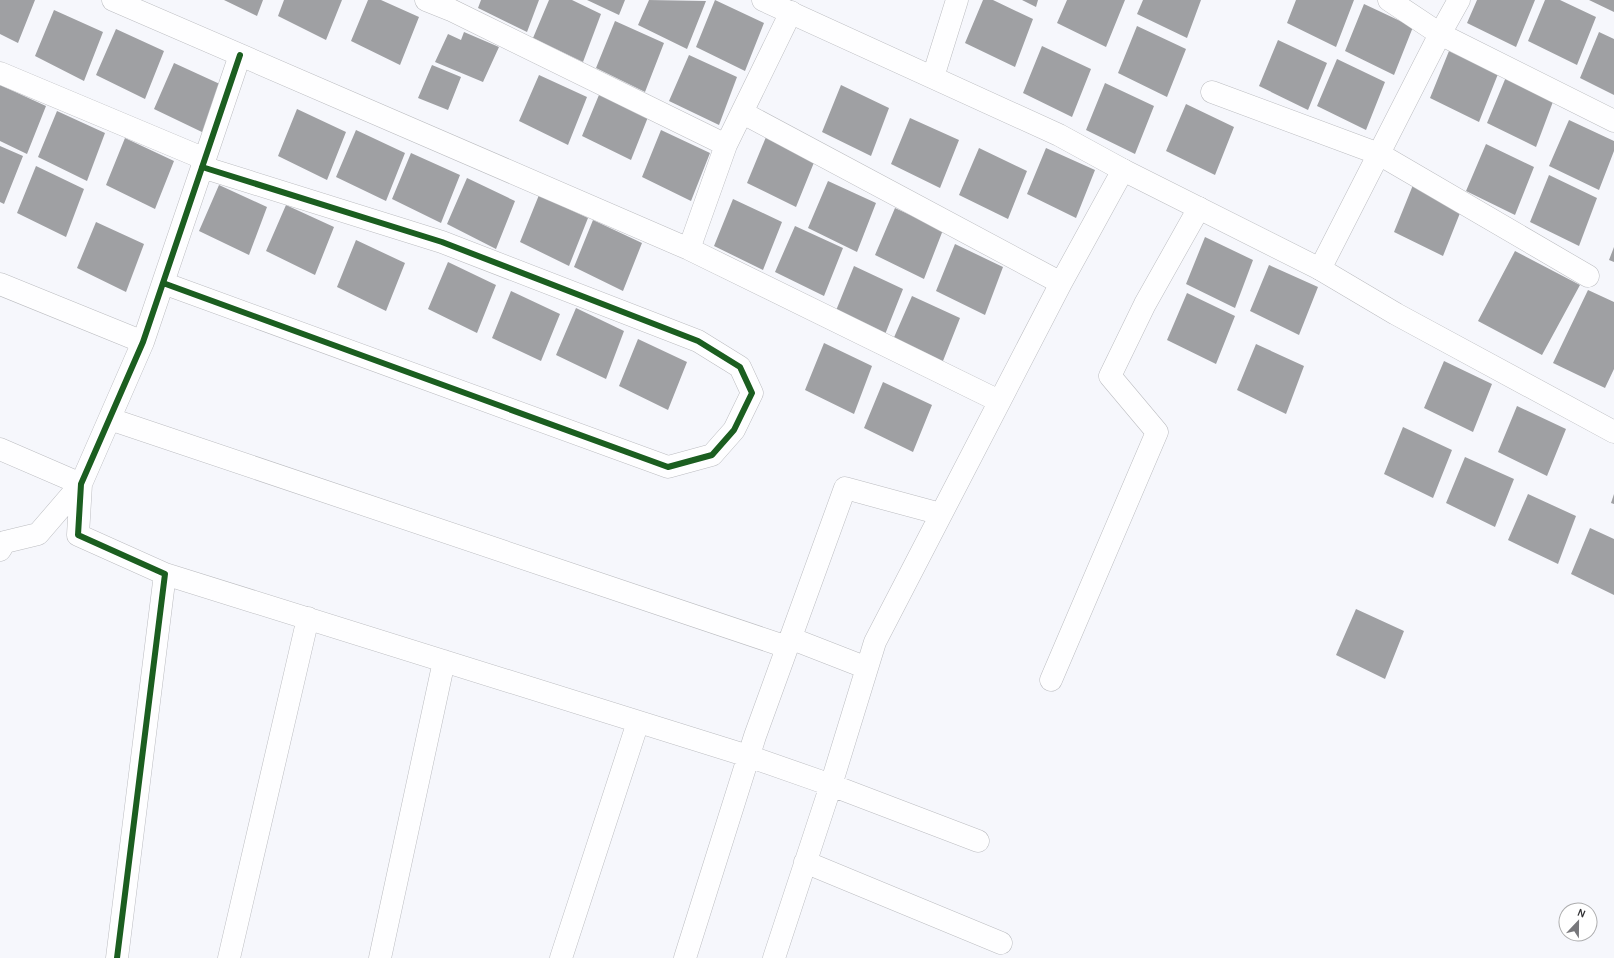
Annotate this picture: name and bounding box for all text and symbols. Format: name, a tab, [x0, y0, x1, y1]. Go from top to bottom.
north arrow	[1558, 902, 1598, 942]
text: N	[1575, 906, 1588, 921]

